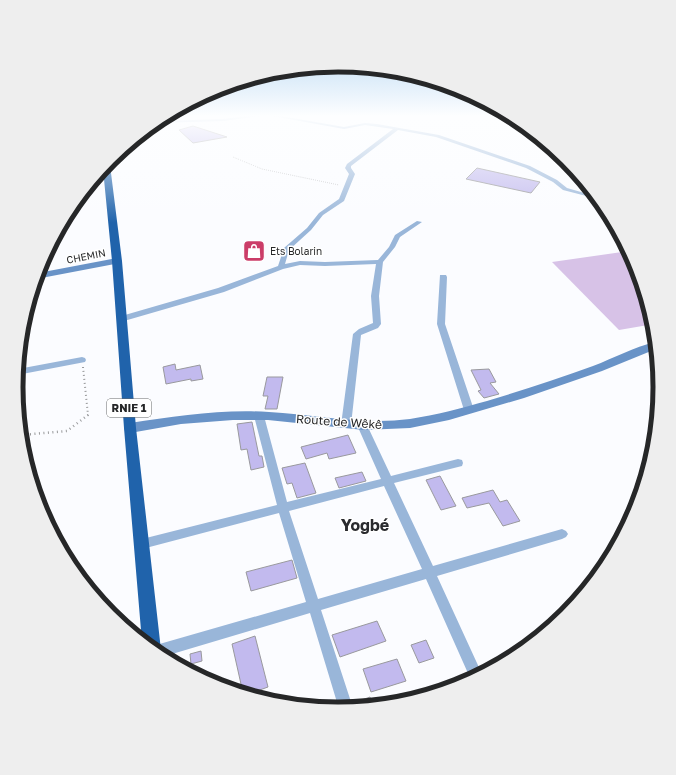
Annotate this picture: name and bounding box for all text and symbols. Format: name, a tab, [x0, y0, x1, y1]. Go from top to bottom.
shop icon: Ets Bolarin	[241, 238, 267, 264]
place label: Ets Bolarin	[270, 245, 322, 257]
street label: CHEMIN	[65, 246, 107, 266]
road number: RNIE 1	[107, 399, 151, 417]
street label: Route de Wêkê	[296, 411, 383, 432]
district label: Yogbé	[341, 515, 389, 535]

